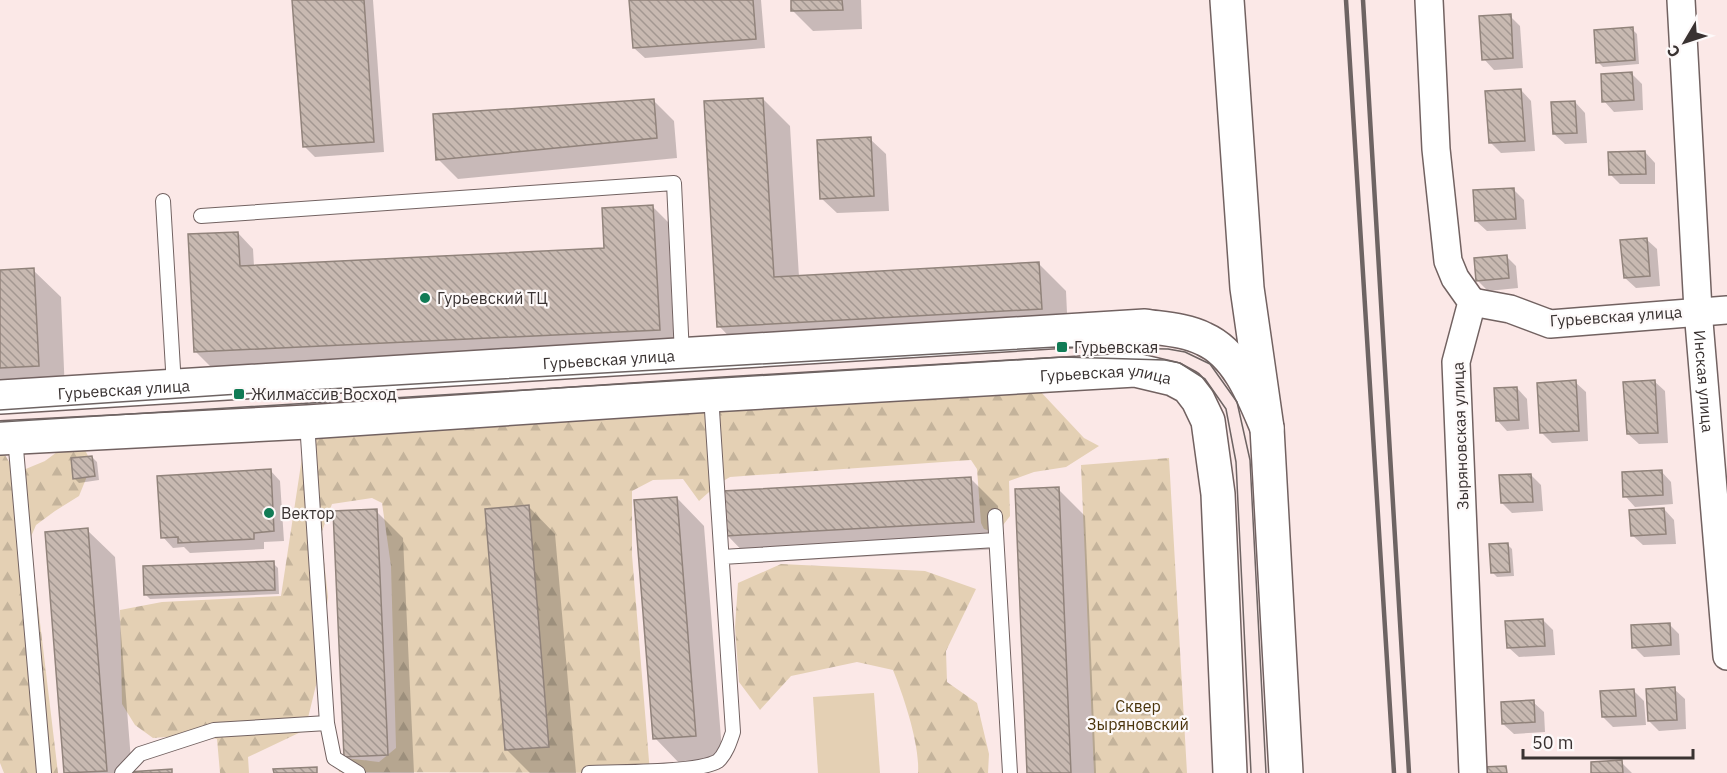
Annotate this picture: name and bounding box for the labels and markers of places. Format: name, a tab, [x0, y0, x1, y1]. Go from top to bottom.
place label: Гурьевский ТЦ	[437, 288, 548, 308]
marker: Гурьевский ТЦ	[418, 291, 432, 305]
place label: Гурьевская	[1074, 337, 1158, 357]
marker: Гурьевская	[1055, 340, 1069, 354]
place label: Жилмассив Восход	[251, 384, 397, 404]
marker: Жилмассив Восход	[232, 387, 246, 401]
place label: Вектор	[281, 503, 335, 523]
marker: Вектор	[262, 506, 276, 520]

